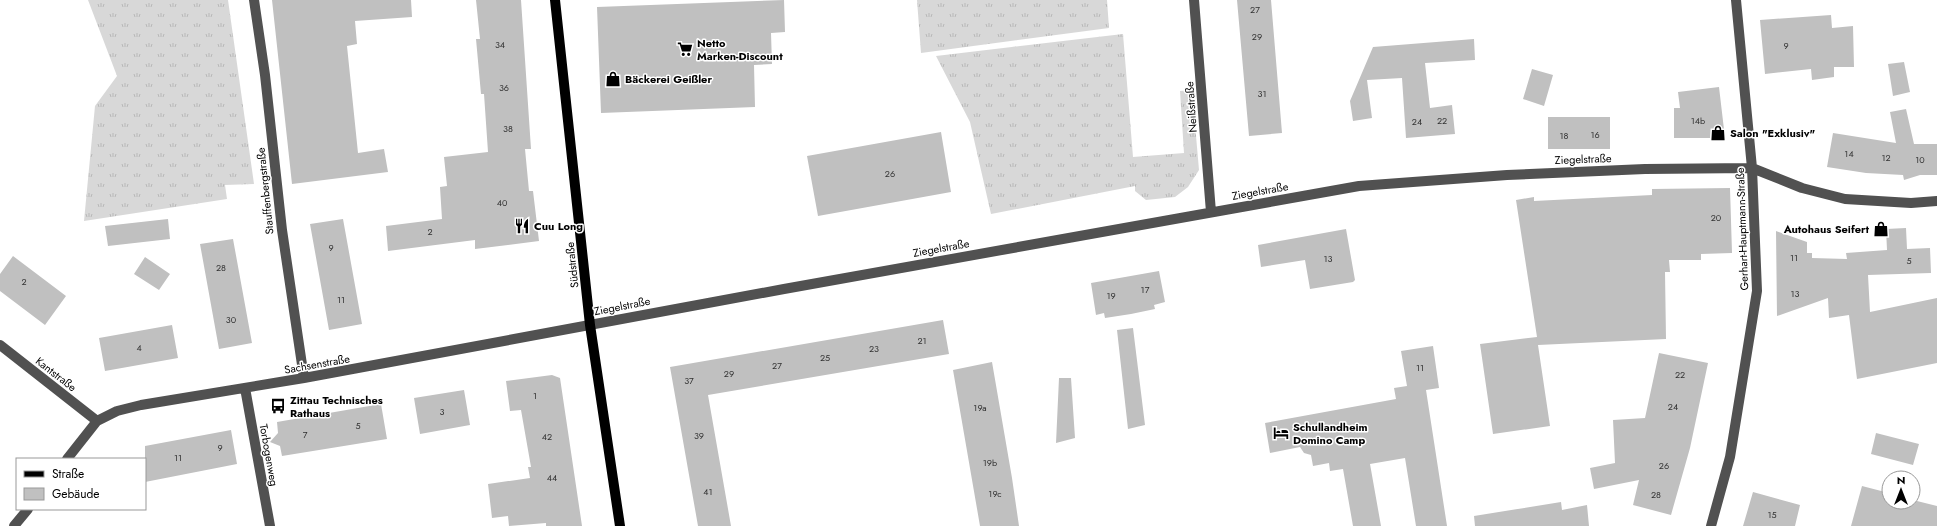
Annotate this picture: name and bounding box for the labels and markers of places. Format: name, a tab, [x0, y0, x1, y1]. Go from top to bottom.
place label: Netto Marken-Discount	[697, 35, 783, 64]
supermarket icon: Netto Marken-Discount	[676, 40, 694, 58]
shop icon: Bäckerei Geißler	[604, 70, 622, 88]
place label: Bäckerei Geißler	[625, 71, 712, 87]
shop icon: Salon "Exklusiv"	[1709, 124, 1727, 142]
place label: Salon "Exklusiv"	[1730, 125, 1816, 141]
restaurant icon: Cuu Long	[513, 217, 531, 235]
place label: Cuu Long	[534, 218, 583, 234]
shop icon: Autohaus Seifert	[1872, 220, 1890, 238]
place label: Autohaus Seifert	[1783, 221, 1870, 237]
place label: Zittau Technisches Rathaus	[290, 392, 383, 421]
bus stop icon: Zittau Technisches Rathaus	[269, 397, 287, 415]
place label: Schullandheim Domino Camp	[1293, 419, 1368, 448]
hotel icon: Schullandheim Domino Camp	[1272, 424, 1290, 442]

